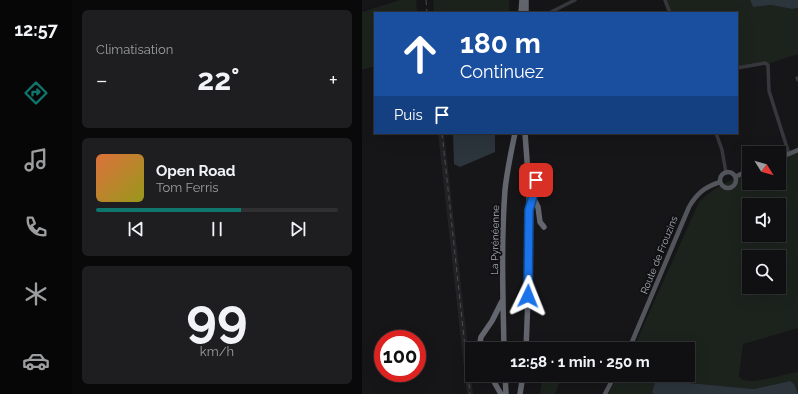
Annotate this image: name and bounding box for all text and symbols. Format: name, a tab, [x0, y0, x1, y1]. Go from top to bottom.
text: 12:57	[14, 19, 58, 40]
text: 180 m	[460, 27, 541, 60]
icon: ahead	[394, 28, 446, 80]
text: Climatisation	[96, 42, 173, 57]
text: Continuez	[460, 61, 544, 82]
text: 22°	[197, 62, 239, 97]
text: −	[96, 67, 108, 93]
text: +	[329, 67, 338, 93]
icon: directions	[22, 79, 50, 107]
icon: arrive	[431, 104, 453, 126]
text: Puis	[394, 106, 423, 124]
icon: music	[22, 146, 50, 174]
north arrow	[742, 146, 786, 190]
map controls	[742, 146, 786, 294]
text: Open Road	[156, 162, 236, 180]
pin	[519, 163, 553, 197]
icon: arrive	[525, 169, 547, 191]
text: Tom Ferris	[156, 180, 219, 195]
button: sound	[742, 198, 786, 242]
street label: La Pyrénéenne	[489, 205, 501, 275]
icon: phone	[22, 213, 50, 241]
street label: Route de Frouzins	[638, 214, 680, 296]
icon: previous	[125, 218, 147, 240]
icon: pause	[206, 218, 228, 240]
icon: next	[287, 218, 309, 240]
button: search	[742, 250, 786, 294]
position arrow	[507, 275, 549, 317]
icon: climate	[22, 280, 50, 308]
text: 99	[186, 287, 248, 348]
speed limit sign: 100	[374, 330, 426, 382]
text: km/h	[200, 344, 234, 359]
icon: car	[22, 347, 50, 375]
text: 12:58 · 1 min · 250 m	[510, 353, 650, 371]

